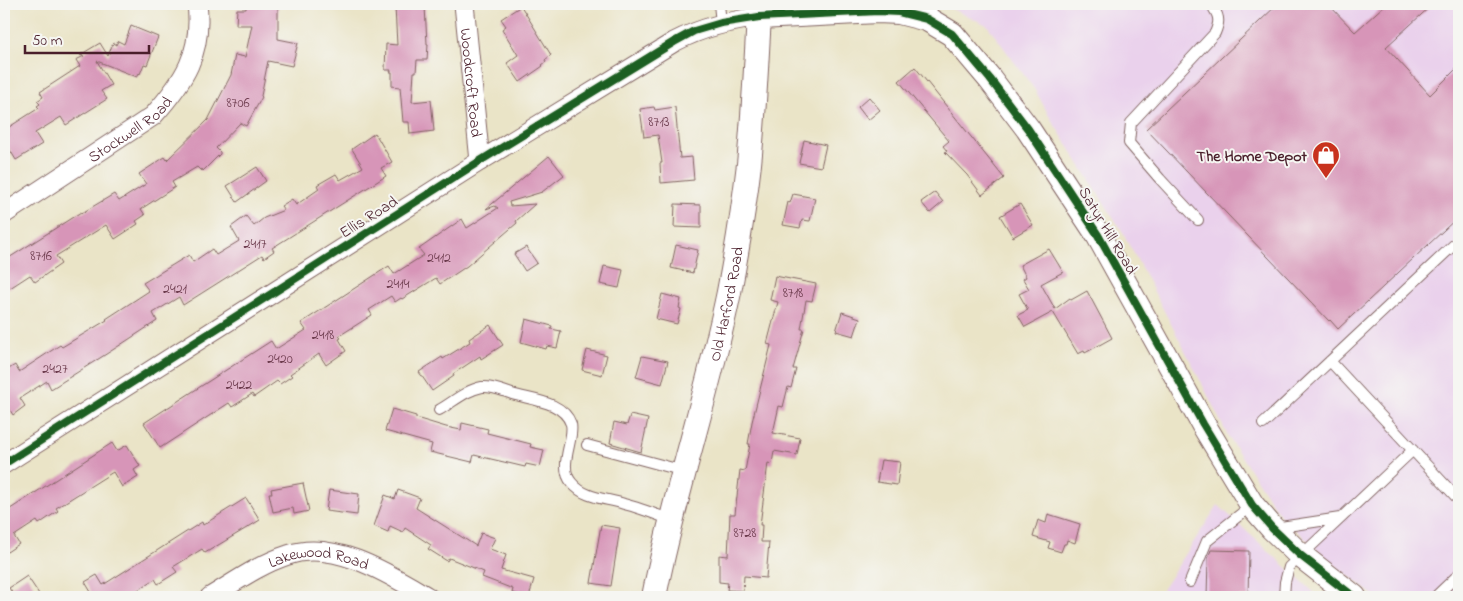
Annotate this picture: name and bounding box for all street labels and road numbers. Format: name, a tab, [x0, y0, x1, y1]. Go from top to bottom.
street label: Woodcroft Road	[453, 27, 488, 138]
street label: Stockwell Road	[84, 92, 179, 170]
street label: Satyr Hill Road	[1072, 183, 1143, 279]
street label: Ellis Road	[335, 190, 403, 245]
street label: Old Harford Road	[704, 245, 751, 364]
street label: Lakewood Road	[265, 541, 372, 578]

